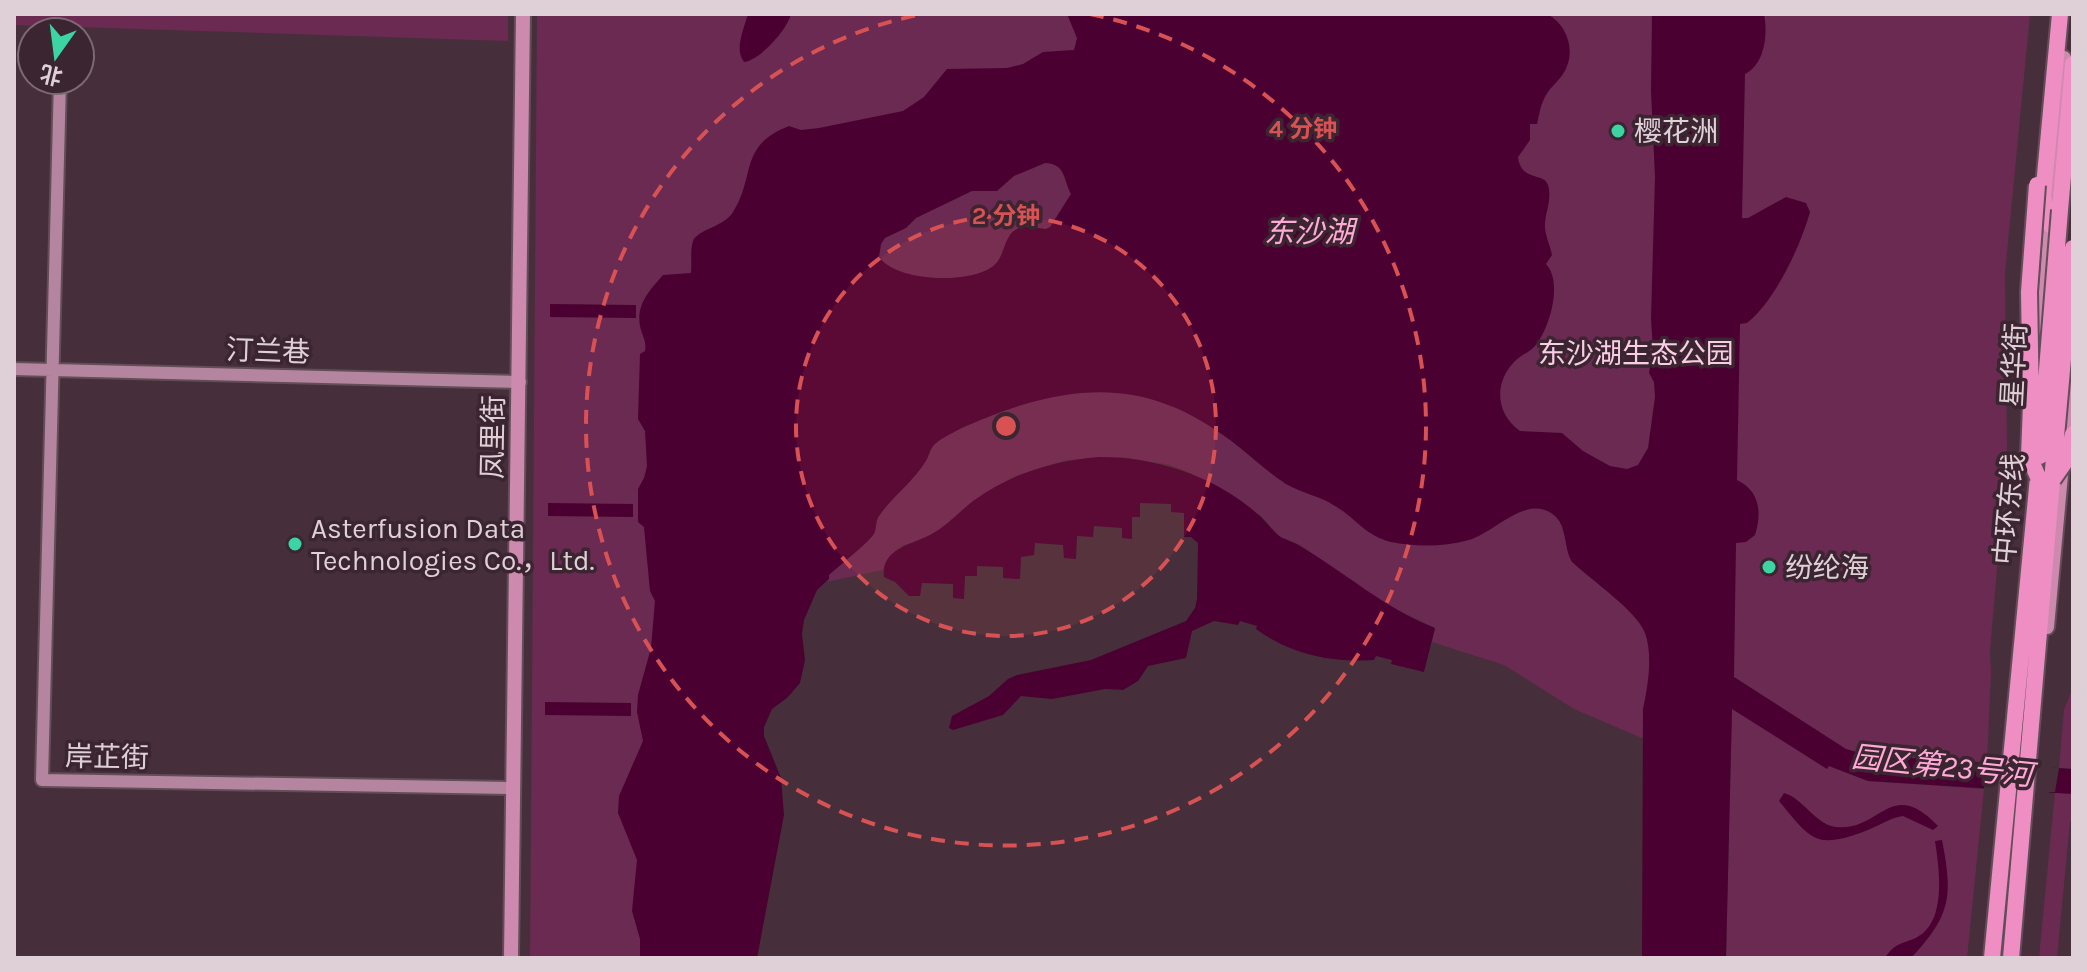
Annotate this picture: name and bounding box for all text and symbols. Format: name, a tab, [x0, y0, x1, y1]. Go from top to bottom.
north arrow	[16, 16, 96, 96]
text: 北	[38, 59, 65, 90]
text: 4 分钟	[1269, 115, 1337, 143]
place label: 樱花洲	[1634, 115, 1718, 148]
marker: 樱花洲	[1609, 122, 1627, 140]
text: 2 分钟	[972, 202, 1040, 230]
water label: 东沙湖	[1264, 214, 1358, 250]
street label: 星华街	[1995, 322, 2033, 408]
street label: 汀兰巷	[225, 333, 311, 369]
park label: 东沙湖生态公园	[1538, 337, 1734, 370]
street label: 凤里街	[476, 395, 510, 479]
centre of rings	[992, 412, 1020, 440]
street label: 中环东线	[1988, 452, 2030, 566]
place label: Asterfusion Data Technologies Co.，Ltd.	[311, 512, 595, 577]
marker: Asterfusion Data Technologies Co.，Ltd.	[286, 535, 304, 553]
place label: 纷纶海	[1785, 551, 1869, 584]
marker: 纷纶海	[1760, 558, 1778, 576]
water label: 园区第23号河	[1850, 739, 2039, 794]
street label: 岸芷街	[65, 740, 149, 774]

